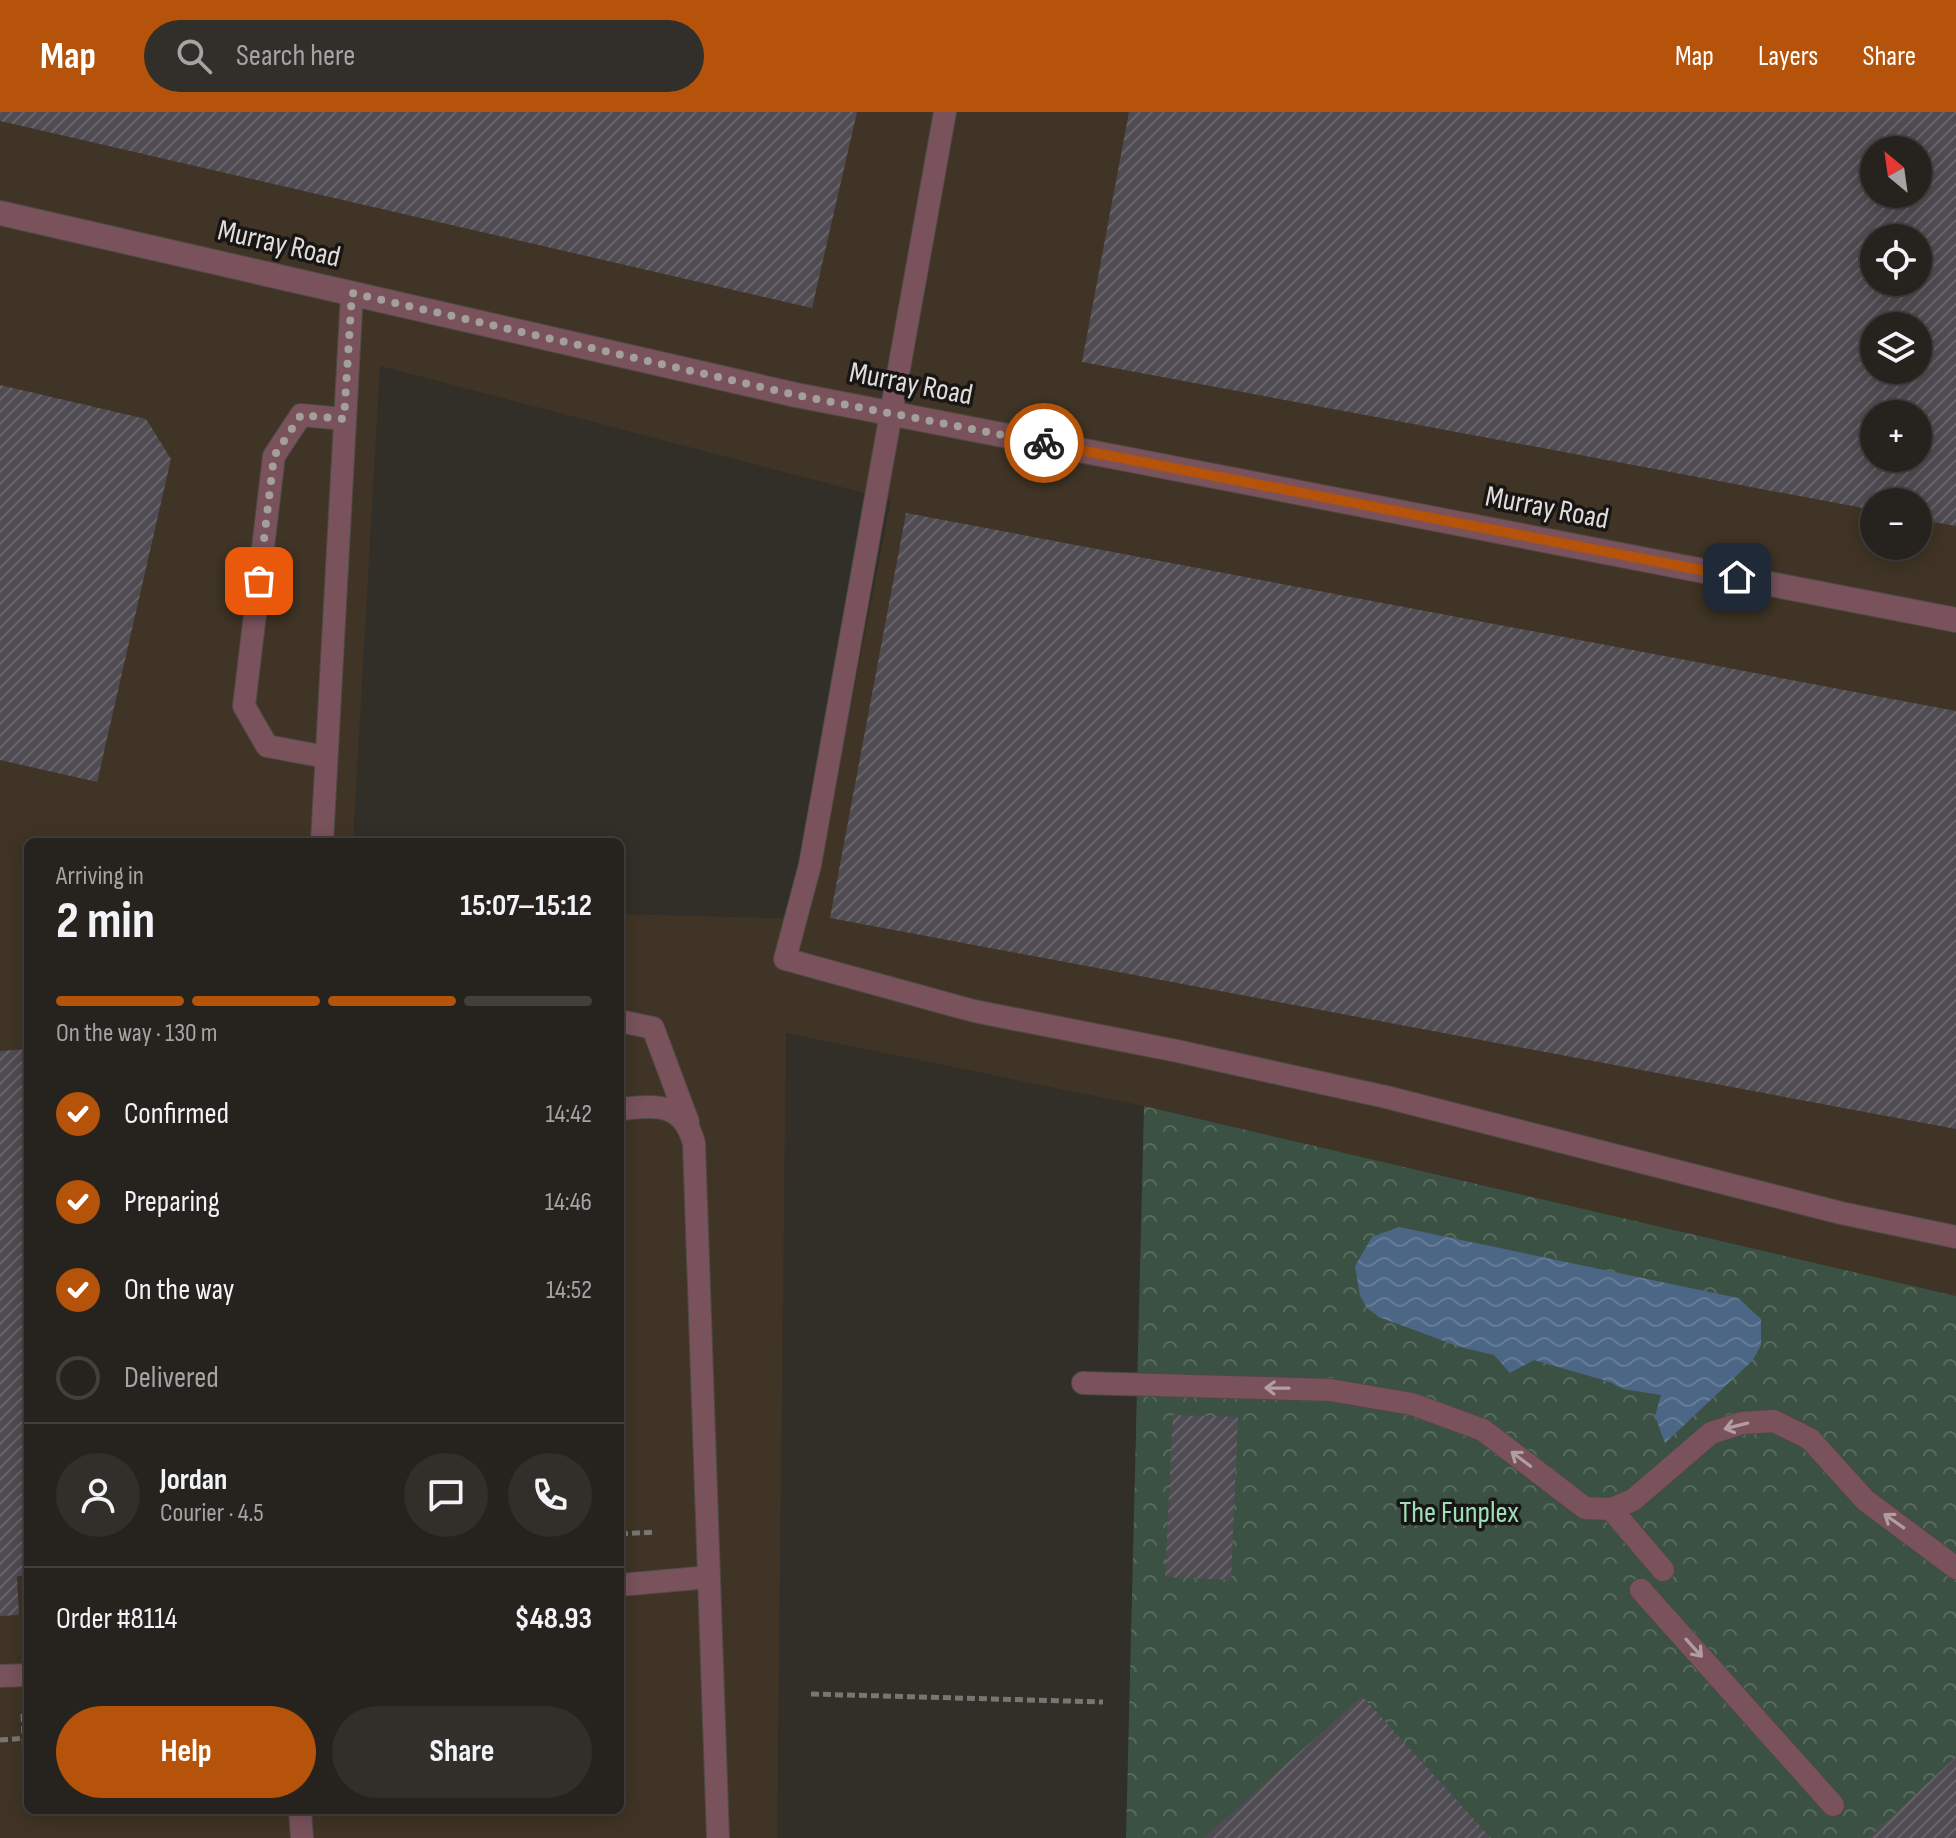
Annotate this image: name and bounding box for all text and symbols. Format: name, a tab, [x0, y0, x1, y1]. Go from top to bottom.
search box	[144, 20, 704, 92]
text: Map	[40, 34, 96, 79]
icon: search	[172, 34, 216, 78]
text: Search here	[236, 38, 355, 74]
text: Map	[1675, 40, 1714, 73]
text: Layers	[1758, 40, 1818, 73]
text: Share	[1862, 40, 1916, 73]
north arrow	[1860, 136, 1932, 208]
map controls	[1860, 136, 1932, 560]
street label: Murray Road	[214, 212, 344, 276]
button: locate	[1860, 224, 1932, 296]
button: layers	[1860, 312, 1932, 384]
street label: Murray Road	[846, 354, 976, 414]
button: +	[1860, 400, 1932, 472]
courier	[1004, 403, 1084, 483]
icon: bike	[1022, 421, 1066, 465]
street label: Murray Road	[1482, 478, 1612, 538]
button: −	[1860, 488, 1932, 560]
pin	[1703, 543, 1771, 611]
pin	[225, 547, 293, 615]
icon: home	[1715, 555, 1759, 599]
icon: bag	[237, 559, 281, 603]
text: Arriving in	[56, 861, 144, 892]
text: 15:07–15:12	[460, 888, 592, 924]
text: 2 min	[56, 890, 155, 953]
text: On the way · 130 m	[56, 1018, 218, 1049]
icon: check	[56, 1092, 100, 1136]
text: Confirmed	[124, 1096, 229, 1132]
text: 14:42	[545, 1099, 592, 1130]
icon: check	[56, 1180, 100, 1224]
text: Preparing	[124, 1184, 220, 1220]
text: 14:46	[545, 1187, 592, 1218]
icon: check	[56, 1268, 100, 1312]
text: On the way	[124, 1272, 234, 1308]
text: 14:52	[546, 1275, 592, 1306]
text: Delivered	[124, 1360, 219, 1396]
one-way arrow	[1264, 1381, 1291, 1396]
one-way arrow	[1724, 1419, 1750, 1434]
one-way arrow	[1511, 1450, 1532, 1467]
button: person	[56, 1453, 140, 1537]
button: chat	[404, 1453, 488, 1537]
button: phone	[508, 1453, 592, 1537]
text: Jordan	[160, 1462, 227, 1498]
park label: The Funplex	[1399, 1495, 1519, 1531]
text: Courier · 4.5	[160, 1498, 264, 1529]
one-way arrow	[1883, 1513, 1905, 1529]
text: Order #8114	[56, 1601, 177, 1637]
text: $48.93	[514, 1601, 592, 1637]
one-way arrow	[1684, 1638, 1702, 1658]
button: Help	[56, 1706, 316, 1798]
button: Share	[332, 1706, 592, 1798]

